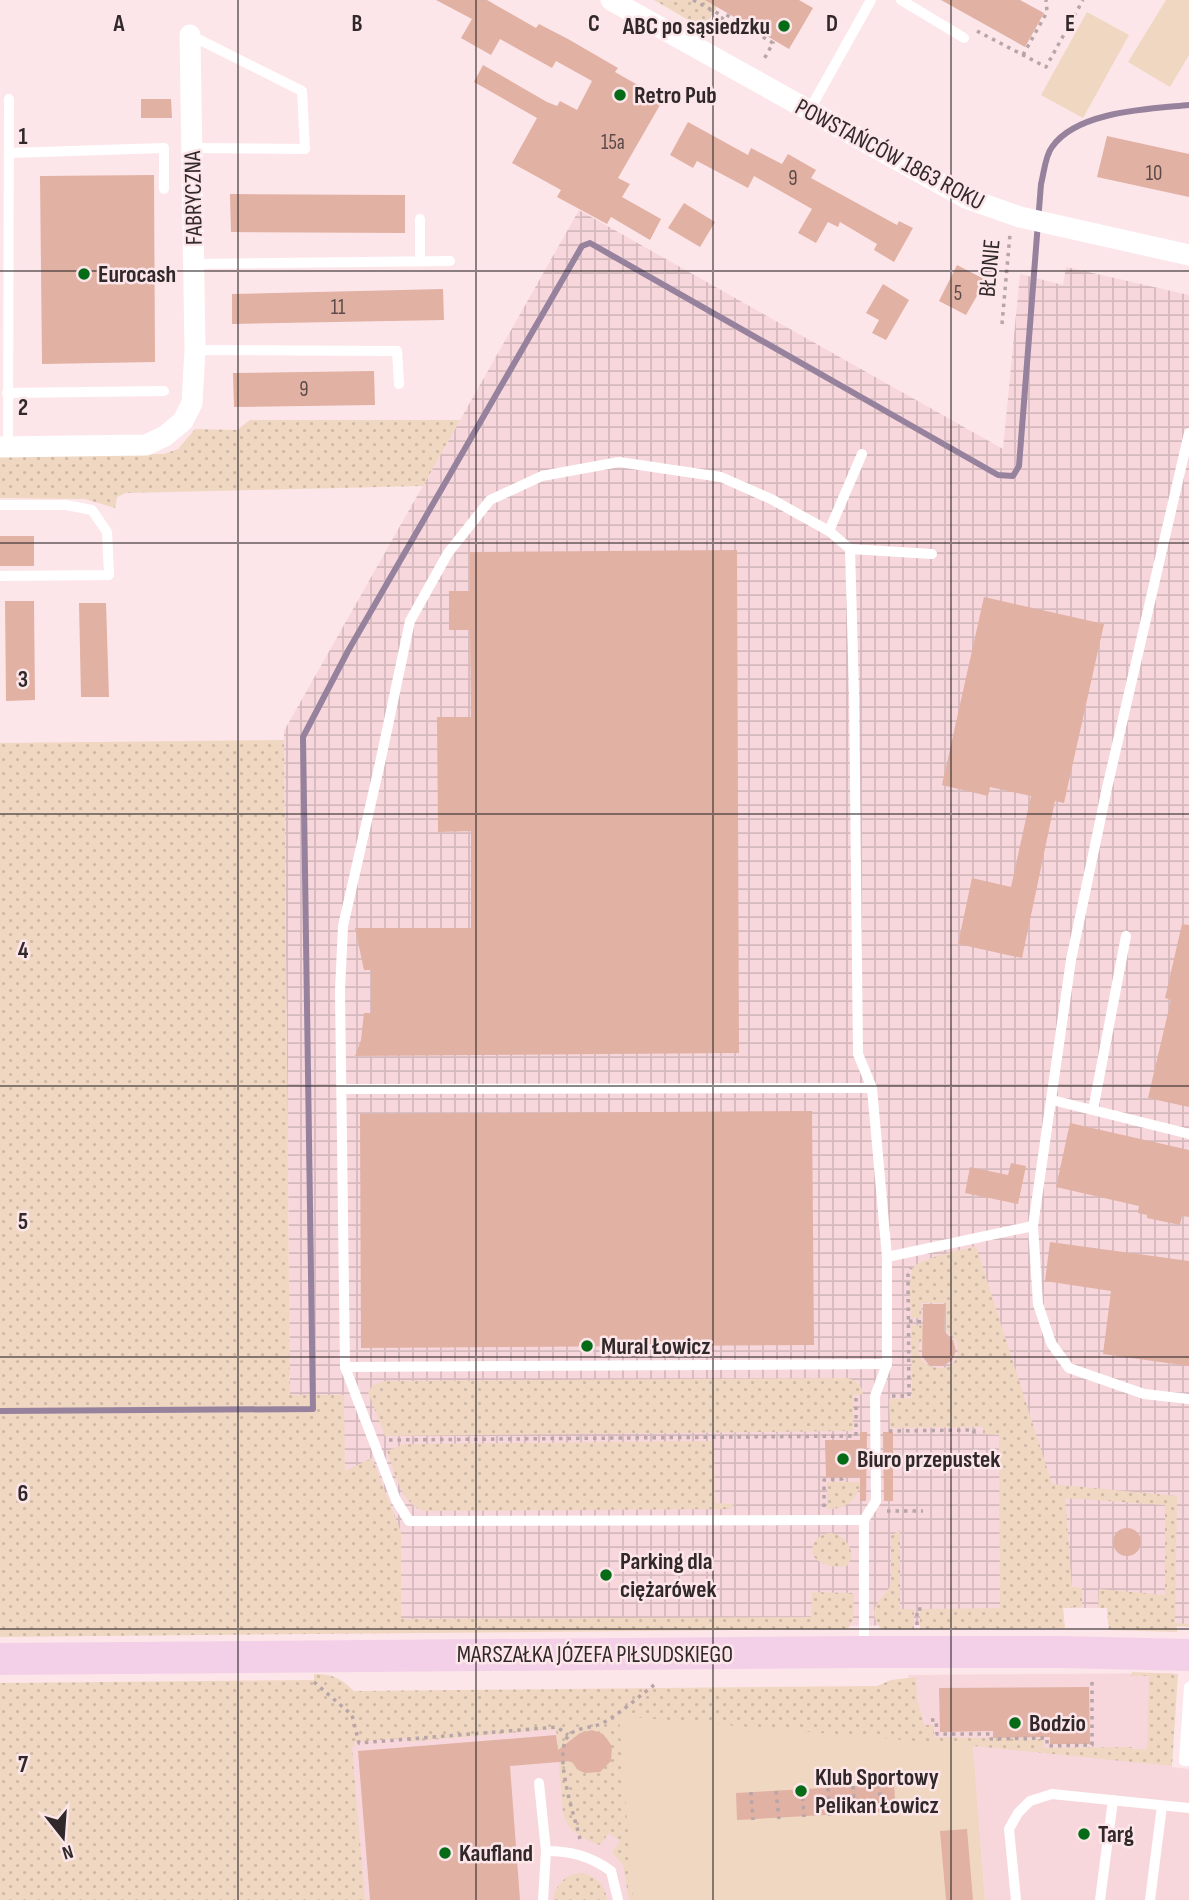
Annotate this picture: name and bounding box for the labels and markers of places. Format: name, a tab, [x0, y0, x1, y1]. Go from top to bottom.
place label: ABC po sąsiedzku	[622, 12, 770, 41]
marker: ABC po sąsiedzku	[776, 18, 792, 34]
place label: Retro Pub	[634, 81, 717, 110]
marker: Retro Pub	[612, 87, 628, 103]
place label: Eurocash	[98, 260, 176, 289]
marker: Eurocash	[76, 266, 92, 282]
place label: Mural Łowicz	[601, 1332, 710, 1361]
marker: Mural Łowicz	[579, 1338, 595, 1354]
place label: Biuro przepustek	[857, 1445, 1000, 1474]
marker: Biuro przepustek	[835, 1451, 851, 1467]
place label: Parking dla ciężarówek	[620, 1547, 717, 1604]
marker: Parking dla ciężarówek	[598, 1567, 614, 1583]
place label: Bodzio	[1029, 1709, 1086, 1738]
marker: Bodzio	[1007, 1715, 1023, 1731]
place label: Klub Sportowy Pelikan Łowicz	[815, 1763, 939, 1820]
marker: Klub Sportowy Pelikan Łowicz	[793, 1783, 809, 1799]
place label: Targ	[1098, 1820, 1134, 1849]
marker: Targ	[1076, 1826, 1092, 1842]
place label: Kaufland	[459, 1839, 533, 1868]
marker: Kaufland	[437, 1845, 453, 1861]

